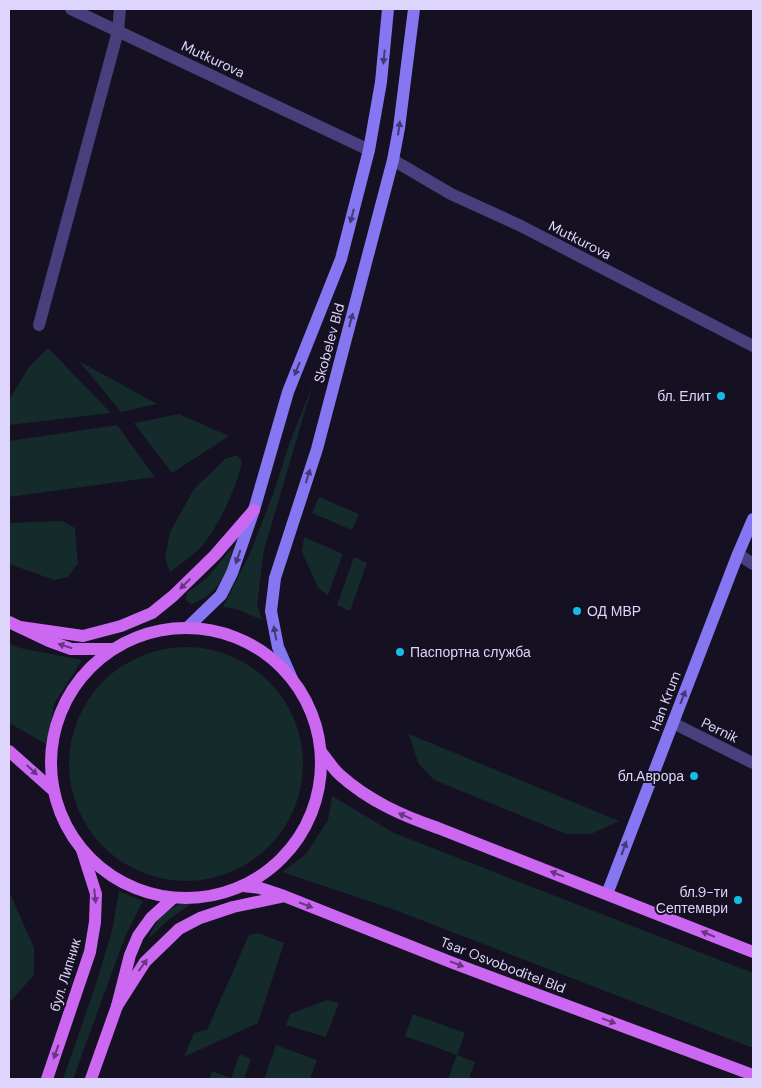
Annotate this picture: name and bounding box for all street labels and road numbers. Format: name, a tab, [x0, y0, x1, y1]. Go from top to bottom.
street label: Mutkurova	[178, 37, 248, 81]
street label: Mutkurova	[546, 217, 614, 263]
street label: Skobelev Bld	[310, 301, 348, 385]
street label: Han Krum	[645, 668, 685, 734]
street label: Pernik	[698, 713, 742, 747]
street label: Tsar Osvoboditel Bld	[438, 933, 568, 997]
street label: бул. Липник	[45, 936, 85, 1014]

